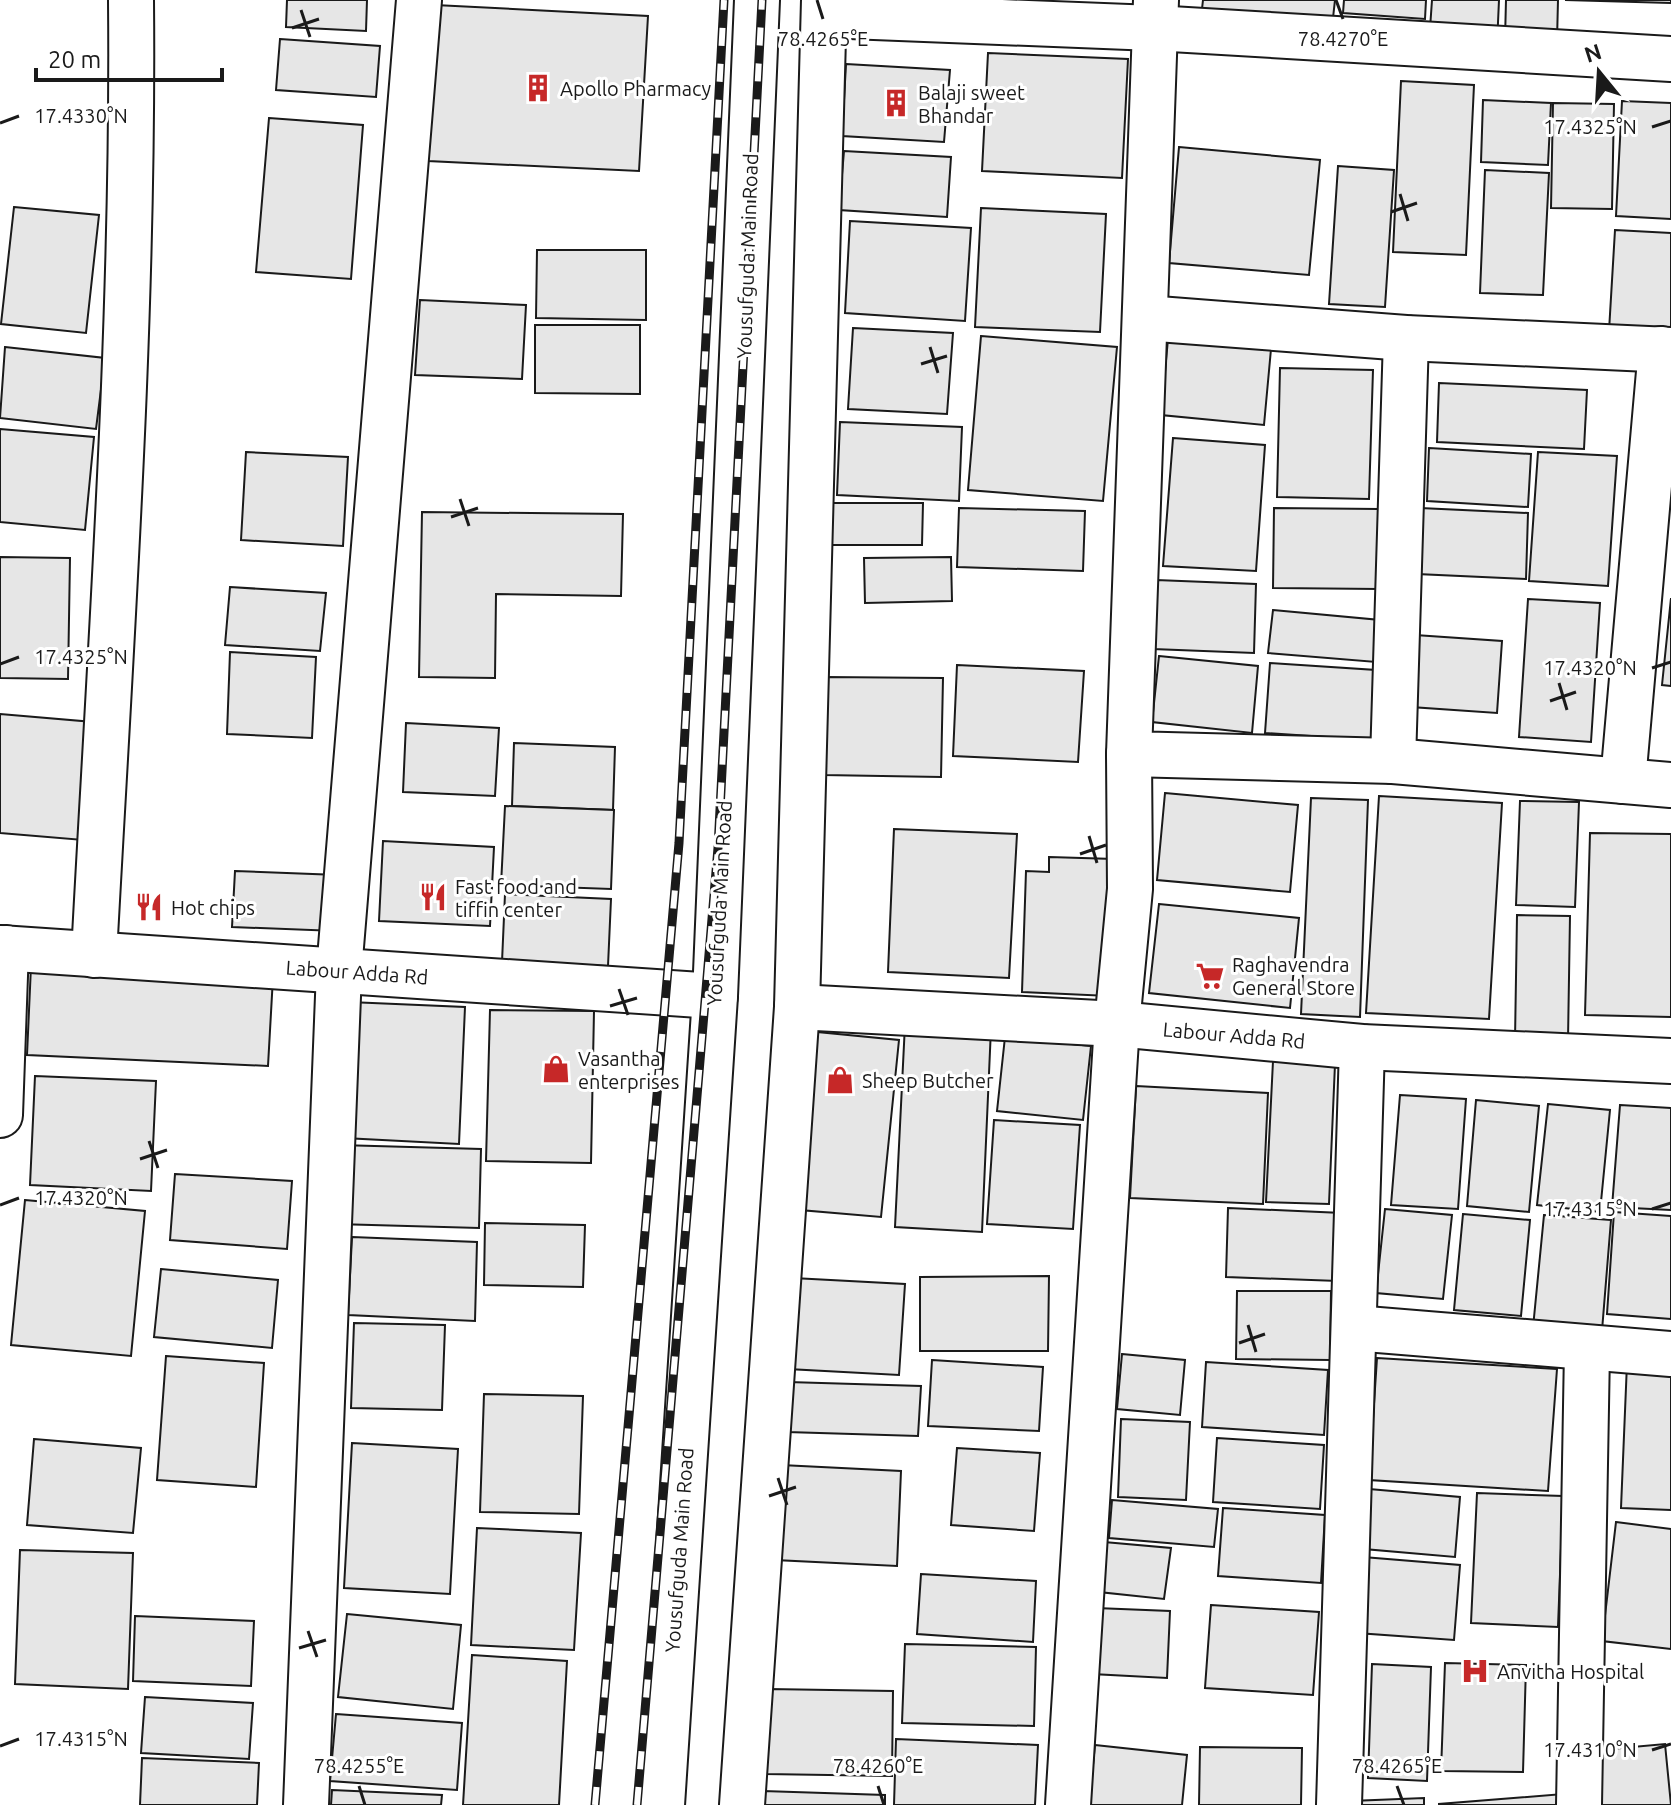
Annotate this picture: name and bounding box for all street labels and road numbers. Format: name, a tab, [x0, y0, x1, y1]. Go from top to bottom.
street label: Yousufguda Main Road	[732, 153, 762, 359]
street label: Yousufguda Main Road	[702, 800, 736, 1006]
street label: Labour Adda Rd	[285, 956, 429, 988]
street label: Labour Adda Rd	[1162, 1017, 1306, 1053]
street label: Yousufguda Main Road	[660, 1447, 698, 1653]

